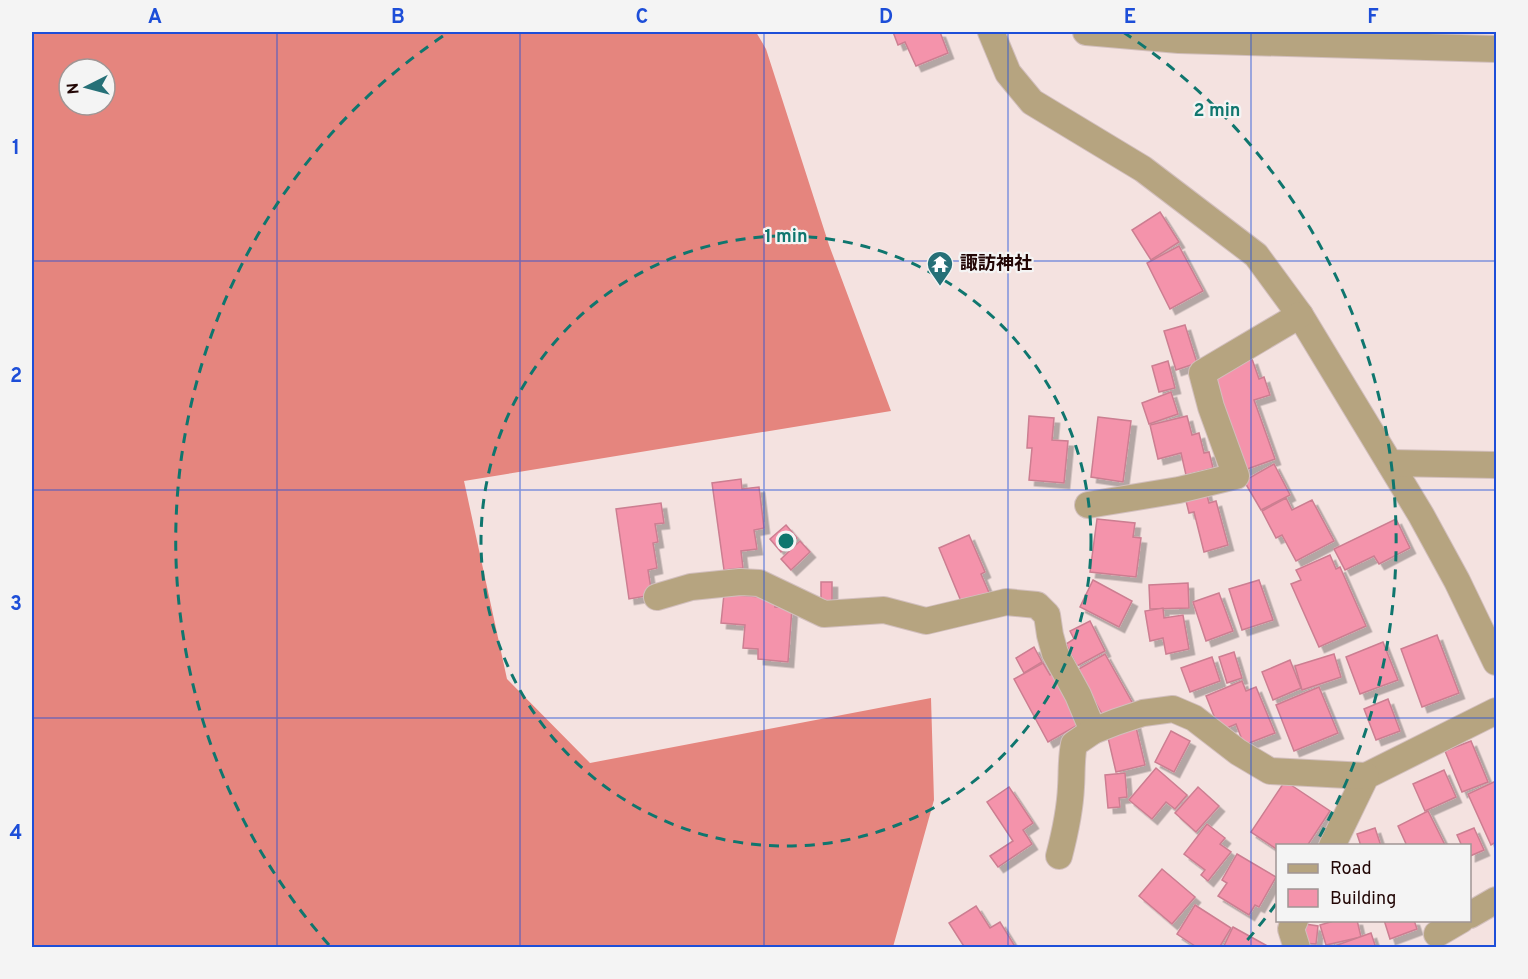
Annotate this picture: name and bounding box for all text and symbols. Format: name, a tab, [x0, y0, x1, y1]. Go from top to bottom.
text: A	[148, 5, 162, 31]
text: B	[391, 5, 405, 31]
text: C	[636, 5, 648, 31]
text: D	[879, 5, 893, 31]
text: E	[1124, 5, 1136, 31]
text: F	[1367, 5, 1379, 31]
north arrow	[57, 57, 117, 117]
text: N	[64, 82, 85, 95]
text: 2 min	[1193, 100, 1241, 123]
text: 1	[12, 136, 20, 162]
text: 1 min	[764, 226, 808, 249]
temple icon: 諏訪神社	[925, 249, 955, 287]
place label: 諏訪神社	[960, 253, 1032, 276]
text: 2	[10, 364, 22, 390]
centre of rings	[776, 531, 796, 551]
text: 3	[10, 592, 22, 618]
text: 4	[10, 821, 22, 847]
legend	[1276, 844, 1471, 922]
text: Road	[1330, 858, 1372, 881]
text: Building	[1330, 888, 1396, 911]

